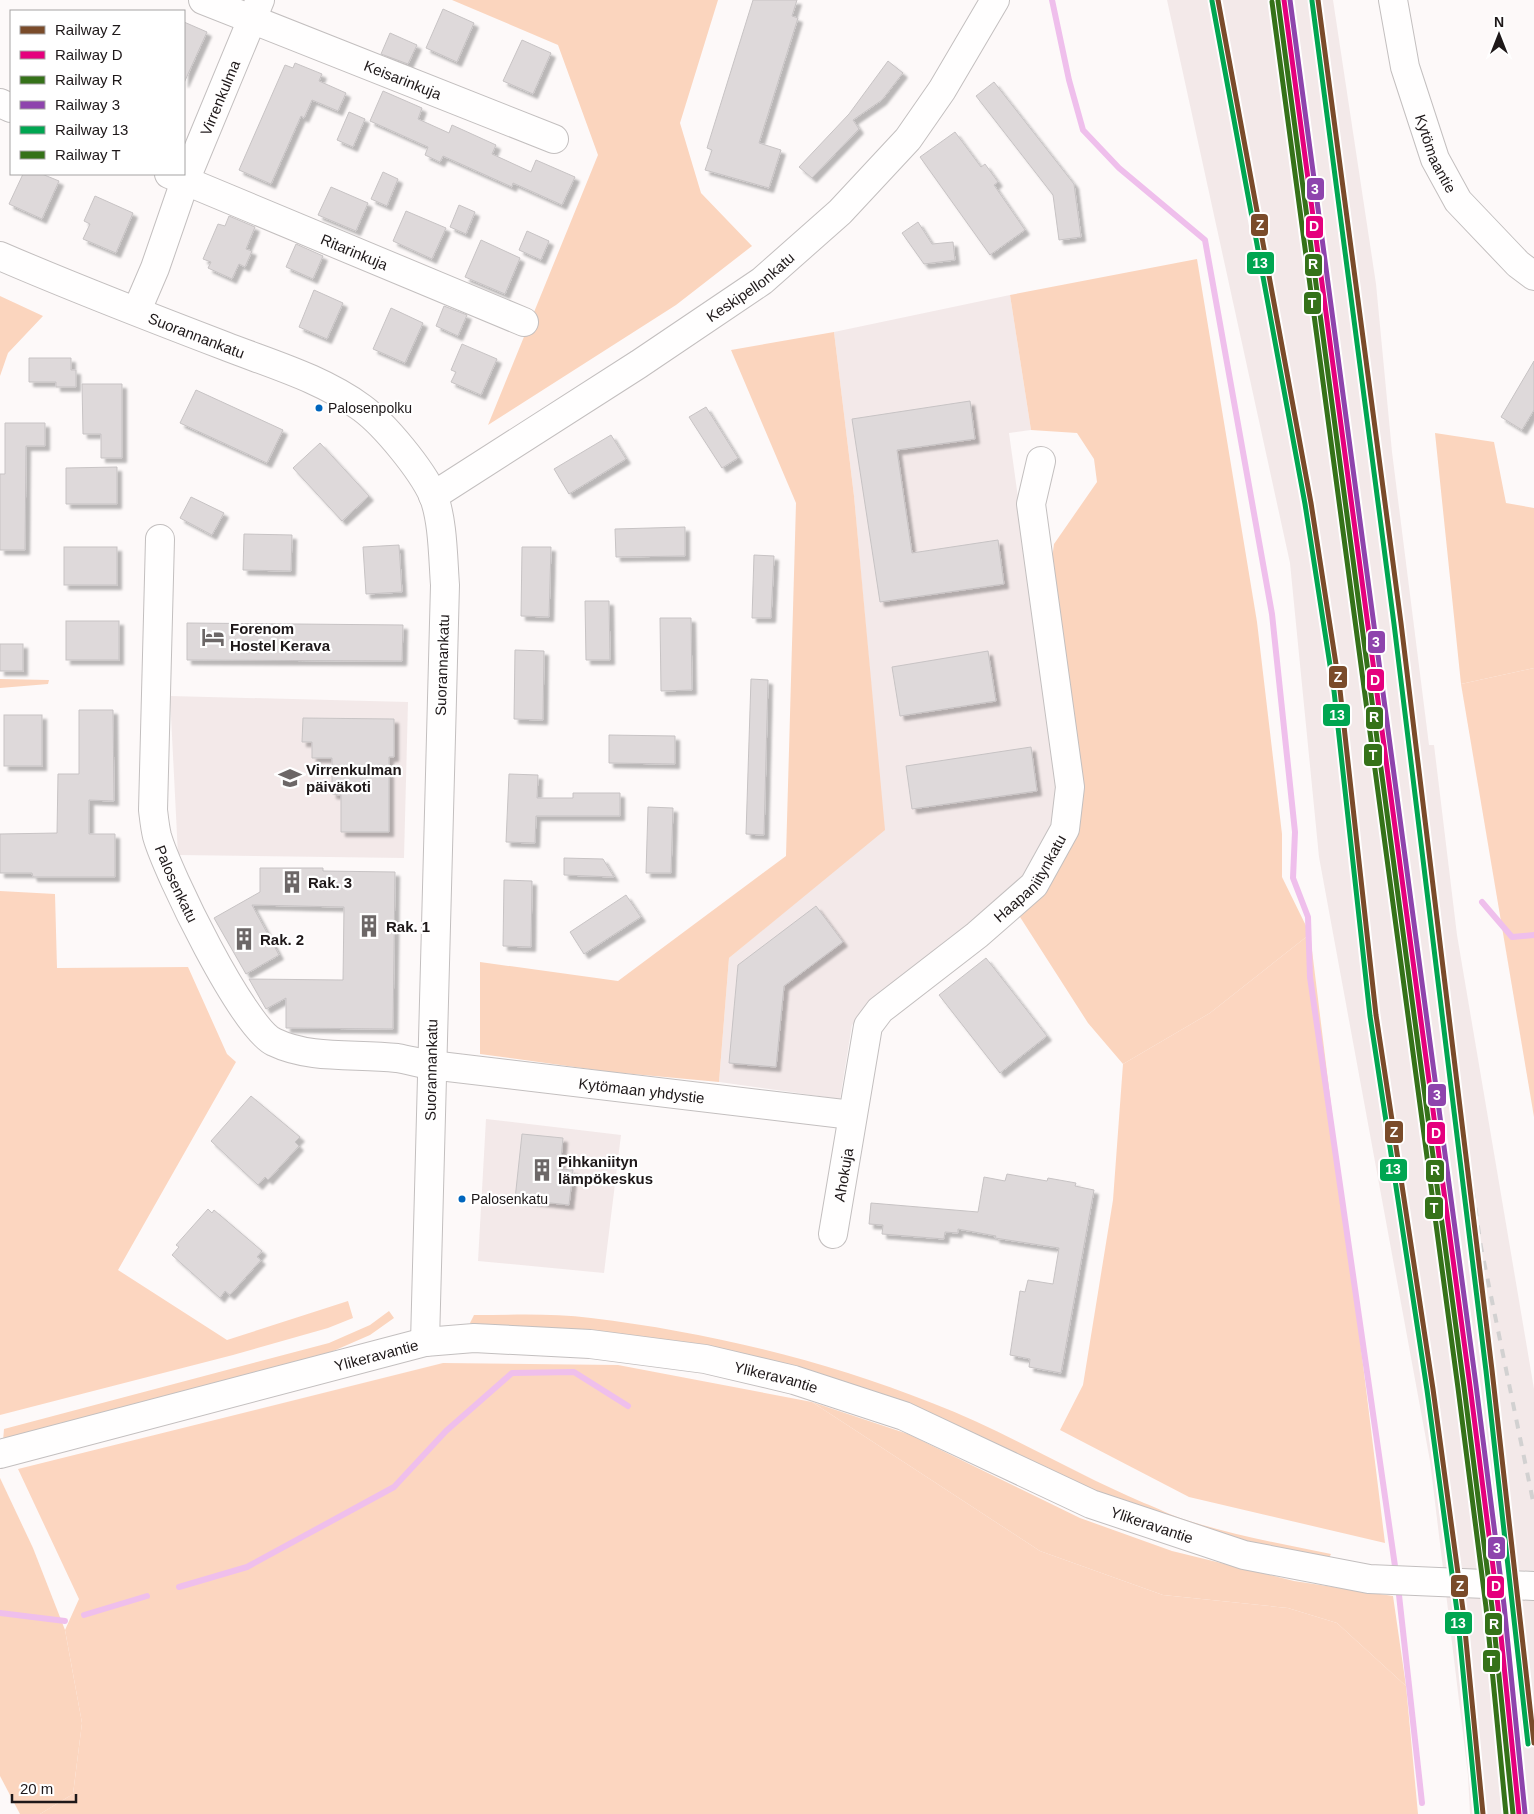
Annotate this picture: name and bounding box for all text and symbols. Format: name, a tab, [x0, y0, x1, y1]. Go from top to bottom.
legend	[10, 10, 185, 175]
north arrow	[1474, 10, 1524, 60]
text: N	[1494, 14, 1504, 30]
text: Railway Z	[55, 21, 121, 38]
text: Railway D	[55, 46, 123, 63]
street label: Keisarinkuja	[362, 56, 445, 102]
street label: Virrenkulma	[196, 57, 243, 138]
text: Railway R	[55, 71, 123, 88]
text: Railway 3	[55, 96, 120, 113]
street label: Kytömaantie	[1412, 112, 1460, 195]
text: Railway 13	[55, 121, 128, 138]
text: Railway T	[55, 146, 121, 163]
line badge: 3	[1306, 177, 1325, 201]
text: 3	[1311, 181, 1319, 197]
line badge: Z	[1250, 213, 1269, 237]
line badge: D	[1305, 215, 1324, 239]
text: Z	[1256, 217, 1265, 233]
text: D	[1309, 218, 1319, 234]
street label: Ritarinkuja	[319, 230, 391, 273]
street label: Keskipellonkatu	[703, 248, 797, 325]
line badge: 13	[1246, 251, 1275, 275]
line badge: R	[1304, 253, 1323, 277]
text: 13	[1252, 255, 1268, 271]
text: R	[1308, 256, 1318, 272]
line badge: T	[1303, 291, 1322, 315]
text: T	[1308, 295, 1317, 311]
street label: Suorannankatu	[146, 309, 247, 361]
place label: Palosenpolku	[328, 400, 412, 416]
marker: Palosenpolku	[314, 403, 324, 413]
street label: Suorannankatu	[432, 614, 452, 716]
place label: Forenom Hostel Kerava	[230, 620, 331, 654]
hotel icon: Forenom Hostel Kerava	[200, 624, 226, 650]
line badge: 3	[1367, 630, 1386, 654]
text: 3	[1372, 634, 1380, 650]
line badge: Z	[1328, 665, 1348, 689]
line badge: D	[1366, 668, 1385, 692]
text: Z	[1334, 669, 1343, 685]
text: D	[1370, 672, 1380, 688]
line badge: 13	[1322, 703, 1351, 727]
line badge: R	[1365, 706, 1384, 730]
text: 13	[1329, 707, 1345, 723]
text: R	[1369, 709, 1379, 725]
line badge: T	[1363, 743, 1383, 767]
text: T	[1369, 747, 1378, 763]
place label: Virrenkulman päiväkoti	[306, 761, 402, 795]
school or university icon: Virrenkulman päiväkoti	[277, 765, 303, 791]
street label: Haapaniitynkatu	[990, 831, 1069, 925]
street label: Palosenkatu	[152, 842, 202, 925]
building icon: Rak. 3	[279, 869, 305, 895]
place label: Rak. 3	[308, 874, 352, 891]
building icon: Rak. 1	[356, 913, 382, 939]
place label: Rak. 1	[386, 918, 430, 935]
building icon: Rak. 2	[231, 926, 257, 952]
place label: Rak. 2	[260, 931, 304, 948]
street label: Suorannankatu	[422, 1019, 440, 1121]
street label: Kytömaan yhdystie	[578, 1074, 705, 1106]
line badge: 3	[1427, 1083, 1447, 1107]
text: 3	[1433, 1087, 1441, 1103]
line badge: Z	[1384, 1120, 1404, 1144]
line badge: D	[1426, 1121, 1446, 1145]
text: Z	[1390, 1124, 1399, 1140]
text: D	[1431, 1125, 1441, 1141]
street label: Ahokuja	[830, 1146, 856, 1203]
place label: Pihkaniityn lämpökeskus	[558, 1153, 653, 1187]
building icon: Pihkaniityn lämpökeskus	[529, 1157, 555, 1183]
line badge: 13	[1379, 1158, 1408, 1182]
line badge: R	[1425, 1159, 1445, 1183]
text: 13	[1385, 1161, 1401, 1177]
text: R	[1430, 1162, 1440, 1178]
place label: Palosenkatu	[471, 1191, 548, 1207]
marker: Palosenkatu	[457, 1194, 467, 1204]
line badge: T	[1424, 1196, 1444, 1220]
text: T	[1430, 1200, 1439, 1216]
street label: Ylikeravantie	[332, 1336, 420, 1374]
street label: Ylikeravantie	[732, 1358, 820, 1396]
street label: Ylikeravantie	[1109, 1503, 1195, 1546]
line badge: 3	[1487, 1536, 1506, 1560]
text: 3	[1493, 1540, 1501, 1556]
line badge: Z	[1450, 1574, 1469, 1598]
line badge: D	[1486, 1575, 1505, 1599]
text: Z	[1456, 1578, 1465, 1594]
text: D	[1491, 1578, 1501, 1594]
line badge: 13	[1444, 1611, 1473, 1635]
line badge: R	[1484, 1612, 1503, 1636]
text: 13	[1450, 1615, 1466, 1631]
text: R	[1489, 1616, 1499, 1632]
line badge: T	[1482, 1649, 1501, 1673]
text: T	[1487, 1653, 1496, 1669]
scale bar	[12, 1772, 76, 1804]
text: 20 m	[20, 1780, 53, 1797]

